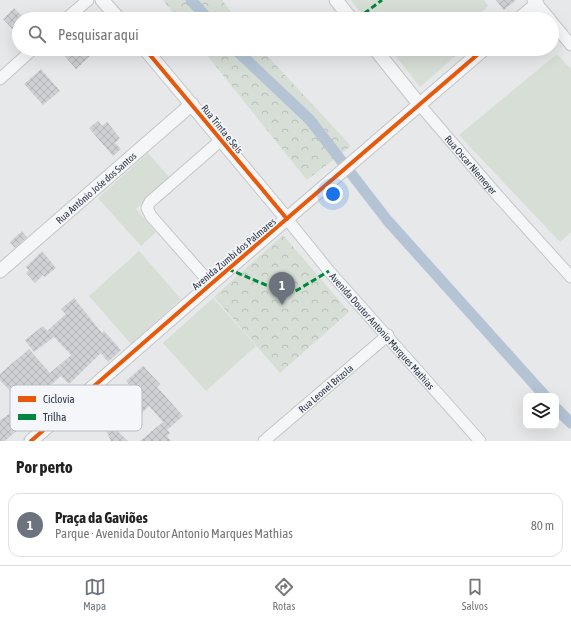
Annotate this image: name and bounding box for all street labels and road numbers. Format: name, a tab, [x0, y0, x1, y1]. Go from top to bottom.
street label: Rua Trinta e Seis	[199, 103, 245, 156]
street label: Rua Oscar Niemeyer	[443, 133, 500, 197]
street label: Rua Antônio Jośe dos Santos	[53, 149, 139, 226]
street label: Avenida Zumbi dos Palmares	[190, 216, 278, 292]
street label: Avenida Doutor Antonio Marques Mathias	[328, 271, 437, 392]
street label: Rua Leonel Brizola	[296, 362, 355, 415]

